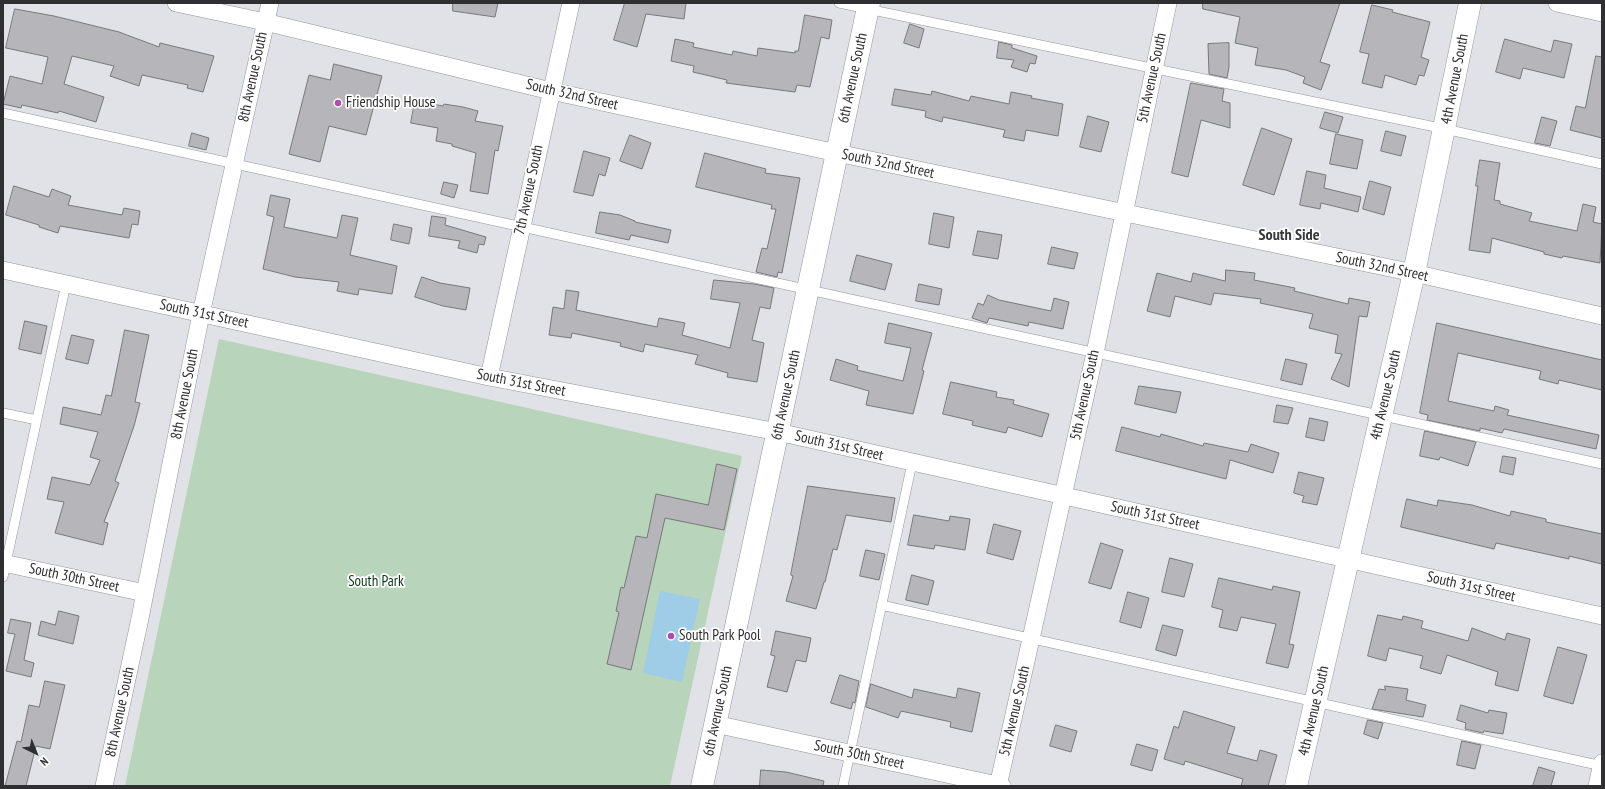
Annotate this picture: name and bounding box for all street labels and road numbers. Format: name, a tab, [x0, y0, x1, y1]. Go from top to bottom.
street label: 8th Avenue South	[235, 30, 271, 124]
street label: 6th Avenue South	[835, 31, 871, 125]
street label: 5th Avenue South	[1134, 31, 1170, 125]
street label: 4th Avenue South	[1437, 32, 1473, 126]
street label: South 32nd Street	[524, 76, 620, 114]
street label: 7th Avenue South	[511, 143, 547, 237]
street label: South 32nd Street	[840, 145, 936, 183]
street label: South 32nd Street	[1334, 248, 1430, 286]
street label: South 31st Street	[158, 296, 250, 332]
street label: 8th Avenue South	[167, 347, 203, 441]
street label: 6th Avenue South	[768, 348, 804, 442]
street label: 5th Avenue South	[1067, 348, 1103, 442]
street label: 4th Avenue South	[1367, 348, 1405, 442]
street label: South 31st Street	[475, 366, 567, 400]
street label: South 31st Street	[793, 427, 885, 465]
street label: South 31st Street	[1109, 498, 1201, 534]
street label: South 30th Street	[27, 560, 121, 596]
street label: South 31st Street	[1425, 568, 1517, 606]
street label: 6th Avenue South	[700, 664, 736, 758]
street label: 5th Avenue South	[996, 664, 1034, 758]
street label: 4th Avenue South	[1295, 664, 1333, 758]
street label: 8th Avenue South	[102, 665, 138, 759]
street label: South 30th Street	[812, 737, 906, 773]

